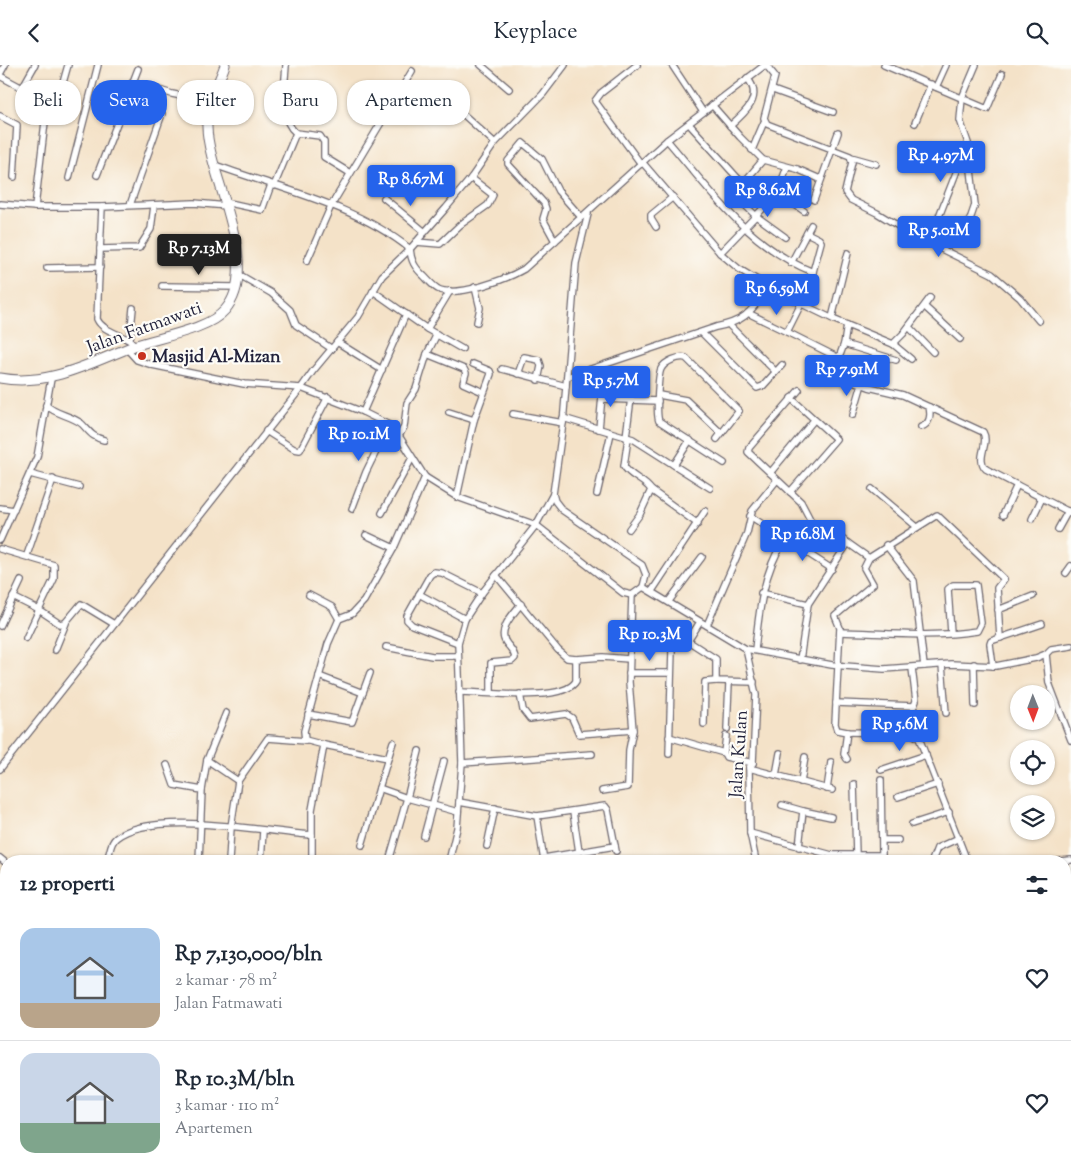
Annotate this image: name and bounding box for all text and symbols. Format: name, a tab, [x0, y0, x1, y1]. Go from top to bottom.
text: Keyplace	[493, 17, 578, 49]
icon: back	[20, 19, 48, 47]
icon: search	[1023, 19, 1051, 47]
chip: Beli	[15, 80, 81, 125]
chip: Sewa	[91, 80, 167, 125]
chip: Filter	[177, 80, 254, 125]
chip: Baru	[264, 80, 337, 125]
chip: Apartemen	[347, 80, 470, 125]
pin: Rp 4.97M	[889, 141, 993, 183]
text: Rp 4.97M	[908, 145, 974, 168]
pin: Rp 8.67M	[359, 165, 463, 207]
text: Rp 8.67M	[378, 169, 444, 192]
pin: Rp 8.62M	[716, 175, 820, 218]
text: Rp 8.62M	[735, 180, 801, 203]
pin: Rp 5.01M	[887, 215, 991, 258]
text: Rp 5.01M	[908, 220, 970, 243]
pin: Rp 7.13M	[147, 233, 251, 276]
text: Rp 7.13M	[168, 238, 230, 261]
pin: Rp 6.59M	[725, 273, 829, 316]
text: Rp 6.59M	[745, 278, 809, 301]
street label: Jalan Fatmawati	[82, 296, 206, 362]
place label: Masjid Al-Mizan	[152, 345, 281, 371]
marker: Masjid Al-Mizan	[136, 350, 148, 362]
pin: Rp 7.91M	[795, 355, 899, 397]
text: Rp 7.91M	[816, 359, 878, 382]
pin: Rp 5.7M	[565, 365, 657, 408]
text: Rp 5.7M	[583, 370, 639, 393]
pin: Rp 10.1M	[307, 419, 411, 462]
text: Rp 10.1M	[328, 424, 390, 447]
pin: Rp 16.8M	[751, 519, 855, 562]
text: Rp 16.8M	[771, 524, 835, 547]
pin: Rp 10.3M	[598, 619, 702, 662]
text: Rp 10.3M	[619, 624, 681, 647]
north arrow	[1010, 685, 1055, 730]
map controls	[1010, 685, 1055, 840]
street label: Jalan Kulan	[724, 709, 756, 800]
pin: Rp 5.6M	[854, 709, 946, 752]
text: Rp 5.6M	[872, 714, 928, 737]
button: locate	[1010, 740, 1055, 785]
button: layers	[1010, 795, 1055, 840]
text: 12 properti	[20, 870, 115, 900]
icon: filters	[1023, 871, 1051, 899]
text: Rp 7,130,000/bln	[175, 940, 322, 970]
icon: home	[60, 948, 120, 1008]
icon: heart	[1023, 964, 1051, 992]
text: 2 kamar · 78 m²	[175, 970, 277, 993]
text: Jalan Fatmawati	[175, 993, 283, 1016]
text: Rp 10.3M/bln	[175, 1065, 295, 1095]
icon: home	[60, 1073, 120, 1133]
icon: heart	[1023, 1089, 1051, 1117]
text: 3 kamar · 110 m²	[175, 1095, 279, 1118]
text: Apartemen	[175, 1118, 253, 1141]

